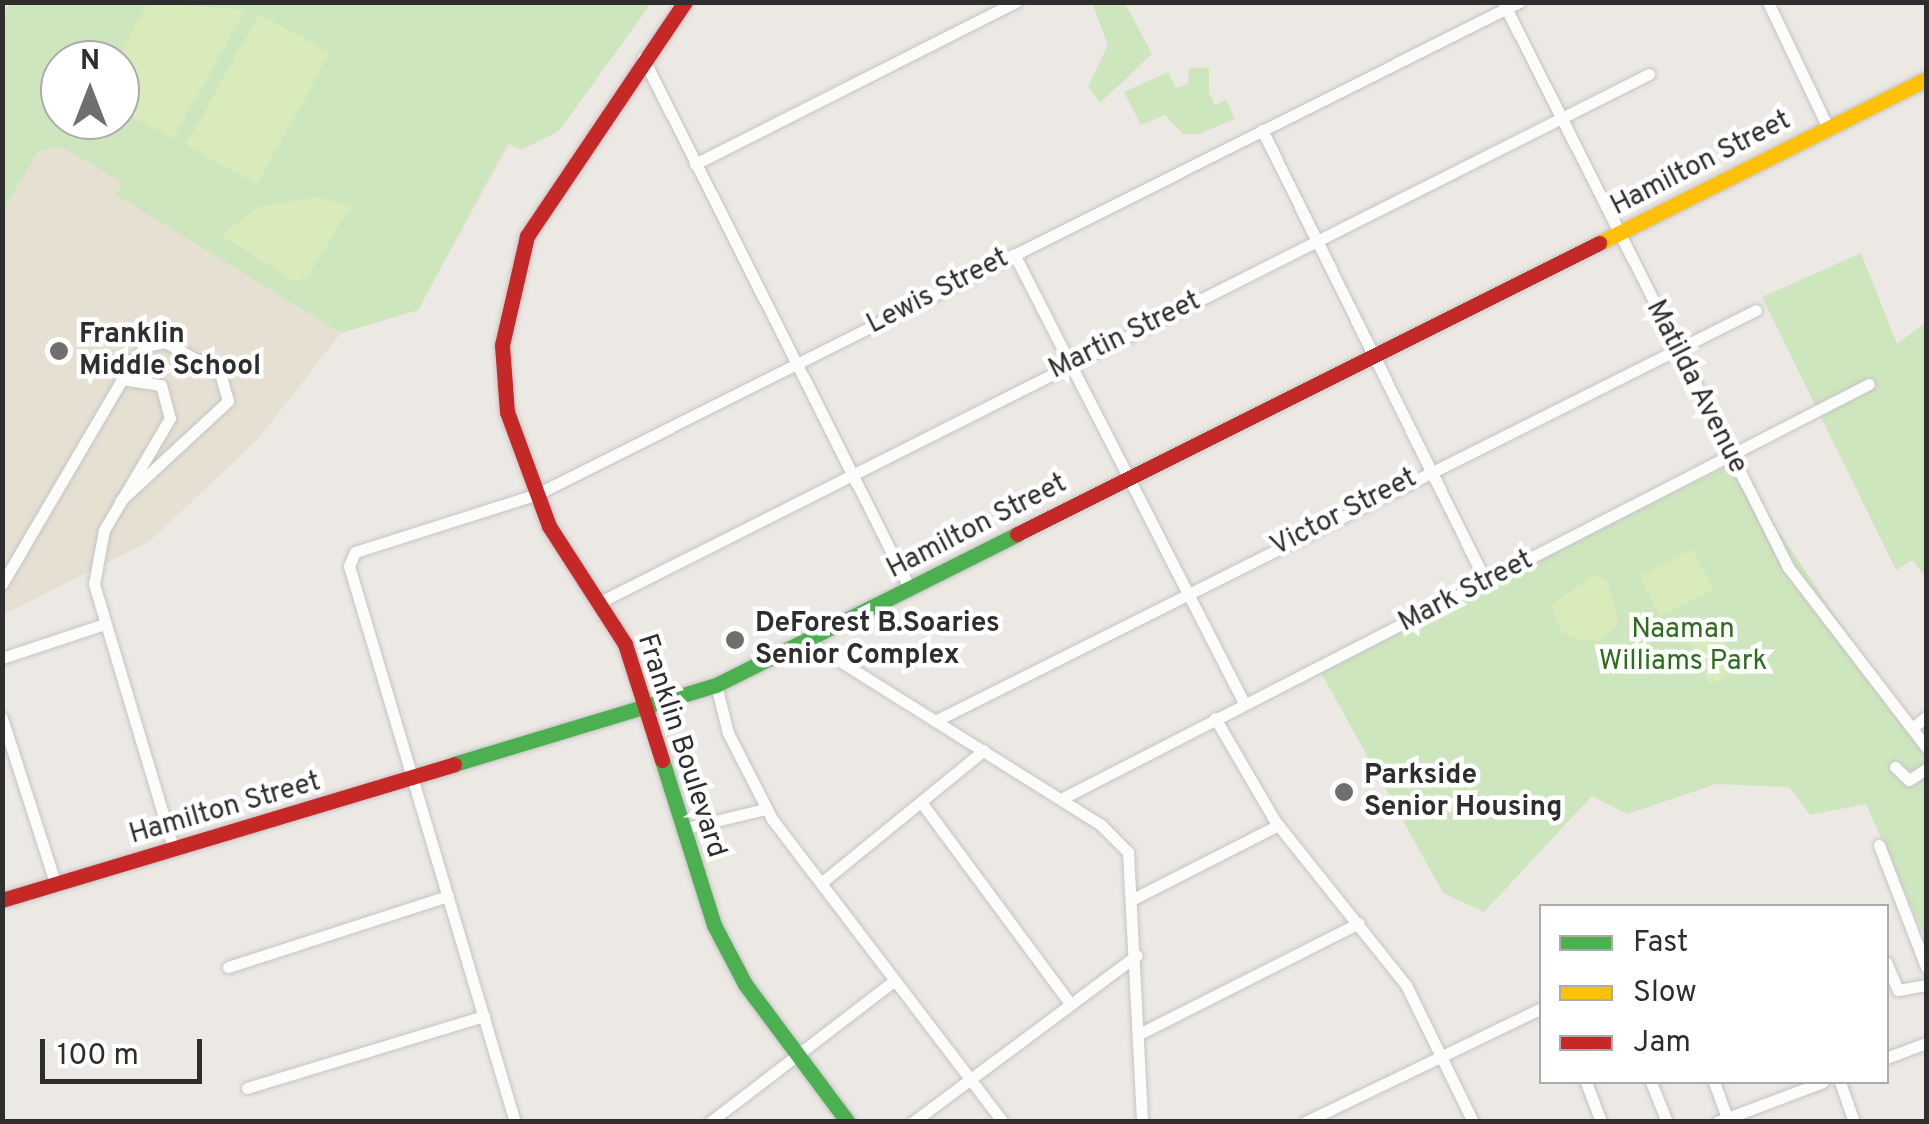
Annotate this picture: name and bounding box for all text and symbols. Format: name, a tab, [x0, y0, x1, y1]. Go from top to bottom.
north arrow	[40, 40, 140, 140]
text: N	[80, 44, 100, 80]
street label: Hamilton Street	[1606, 104, 1796, 224]
street label: Lewis Street	[862, 242, 1014, 342]
street label: Martin Street	[1044, 285, 1206, 387]
street label: Matilda Avenue	[1638, 294, 1754, 480]
place label: Franklin Middle School	[79, 318, 261, 384]
marker: Franklin Middle School	[48, 340, 70, 362]
street label: Victor Street	[1265, 462, 1423, 564]
street label: Hamilton Street	[882, 467, 1072, 587]
street label: Mark Street	[1393, 544, 1539, 640]
place label: DeForest B.Soaries Senior Complex	[755, 607, 1000, 673]
park label: Naaman Williams Park	[1599, 613, 1767, 679]
marker: DeForest B.Soaries Senior Complex	[724, 629, 746, 651]
street label: Franklin Boulevard	[629, 630, 733, 862]
place label: Parkside Senior Housing	[1364, 759, 1562, 825]
street label: Hamilton Street	[126, 766, 324, 852]
marker: Parkside Senior Housing	[1333, 781, 1355, 803]
legend	[1539, 904, 1889, 1084]
text: Fast	[1633, 925, 1688, 962]
text: Slow	[1633, 975, 1697, 1012]
scale bar	[45, 1019, 208, 1081]
text: Jam	[1633, 1025, 1691, 1062]
text: 100 m	[57, 1038, 139, 1075]

